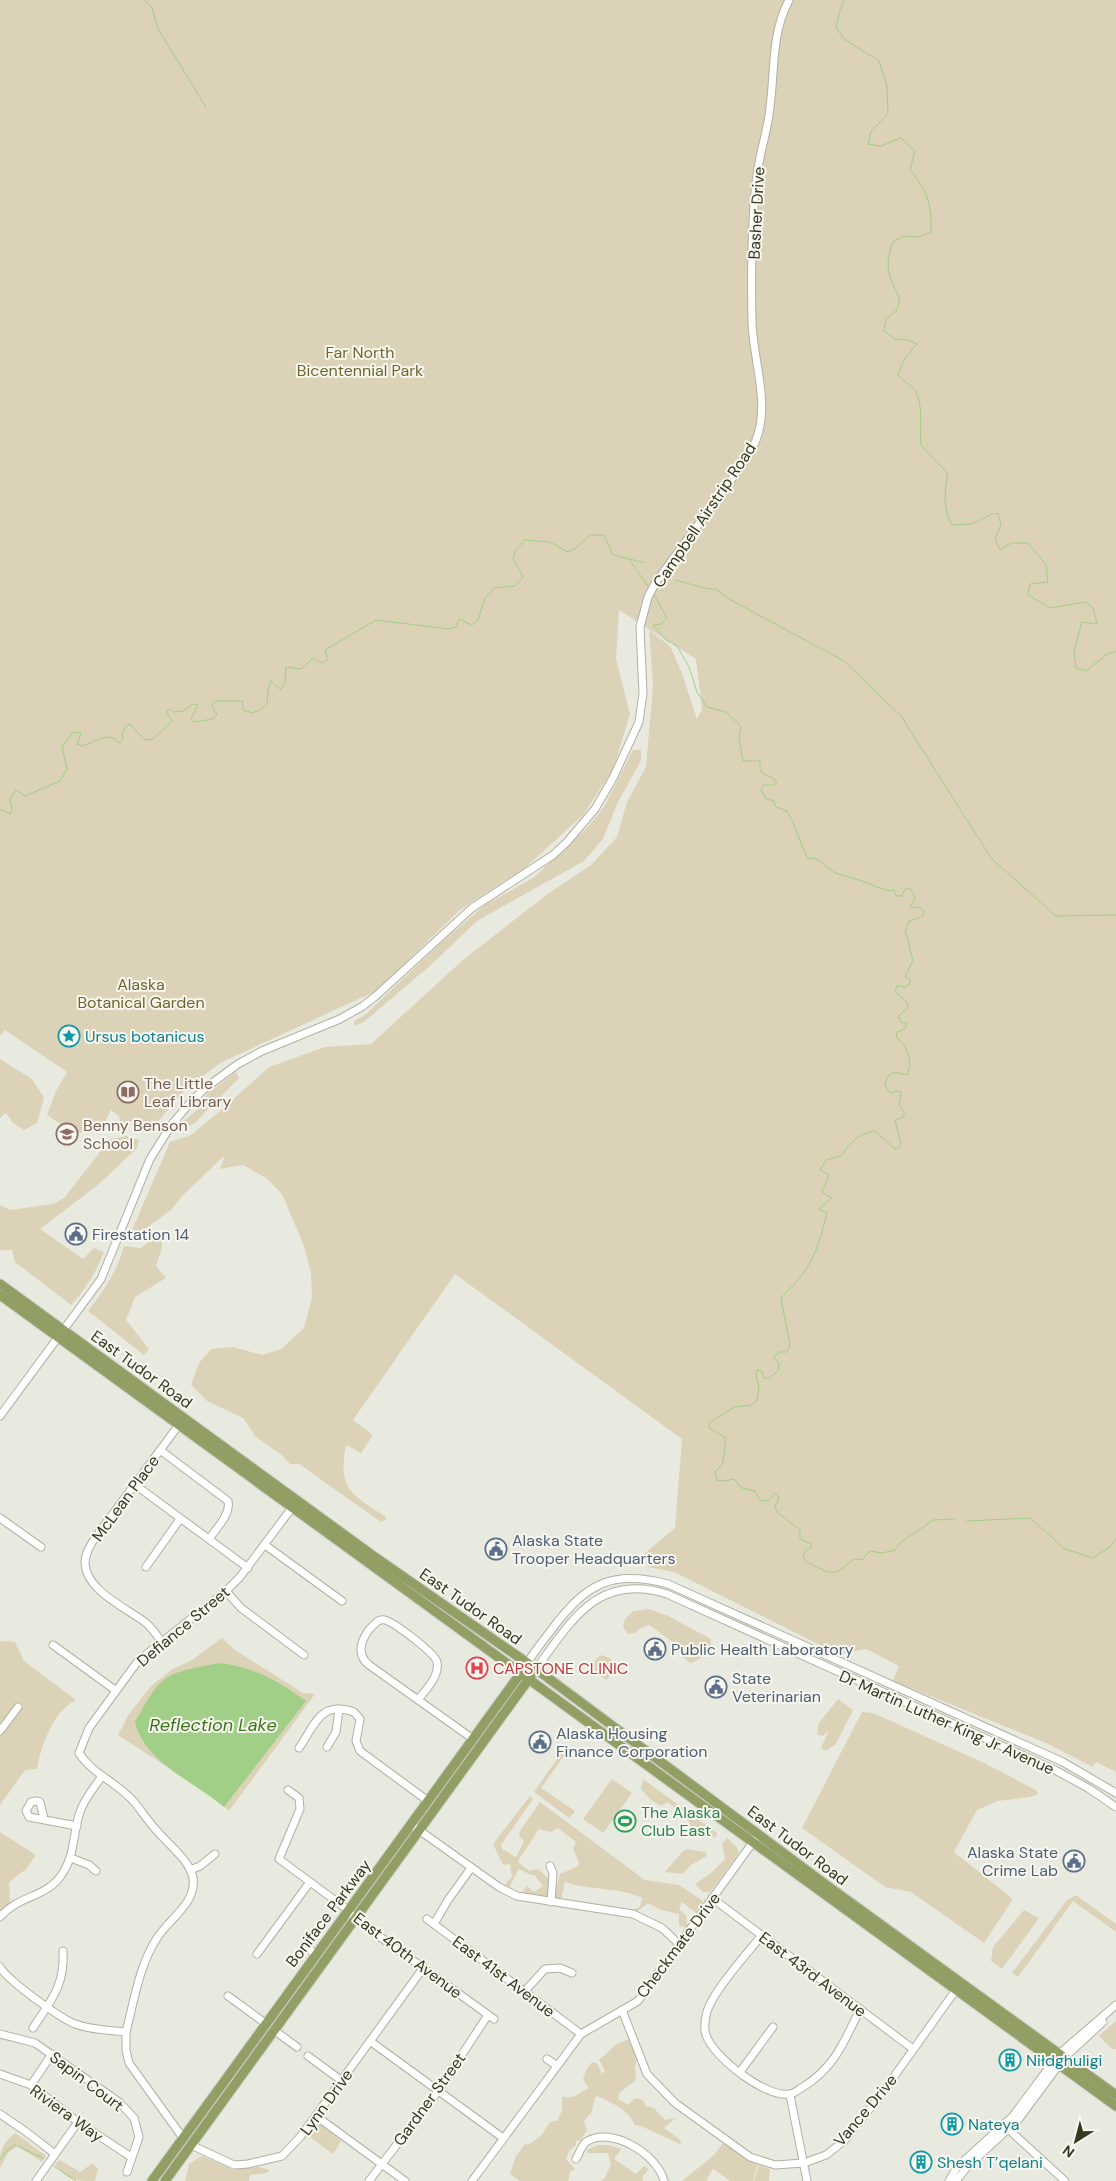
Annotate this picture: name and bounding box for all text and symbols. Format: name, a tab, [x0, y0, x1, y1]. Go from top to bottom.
street label: Basher Drive	[744, 166, 769, 260]
park label: Far North Bicentennial Park	[297, 342, 423, 381]
street label: Campbell Airstrip Road	[648, 439, 761, 592]
park label: Alaska Botanical Garden	[77, 974, 205, 1013]
place icon: Ursus botanicus	[57, 1024, 81, 1048]
place label: Ursus botanicus	[85, 1026, 204, 1047]
place label: The Little Leaf Library	[144, 1073, 231, 1112]
library icon: The Little Leaf Library	[116, 1080, 140, 1104]
place label: Benny Benson School	[83, 1115, 188, 1154]
school or university icon: Benny Benson School	[55, 1122, 79, 1146]
public building icon: Firestation 14	[64, 1222, 88, 1246]
place label: Firestation 14	[92, 1224, 190, 1245]
street label: East Tudor Road	[87, 1326, 197, 1413]
street label: McLean Place	[87, 1451, 164, 1546]
place label: Alaska State Trooper Headquarters	[512, 1530, 676, 1569]
public building icon: Alaska State Trooper Headquarters	[484, 1537, 508, 1561]
street label: East Tudor Road	[415, 1563, 526, 1649]
street label: Defiance Street	[133, 1581, 234, 1671]
public building icon: Public Health Laboratory	[643, 1637, 667, 1661]
place label: Public Health Laboratory	[671, 1639, 854, 1660]
hospital icon: CAPSTONE CLINIC	[465, 1656, 489, 1680]
place label: CAPSTONE CLINIC	[493, 1658, 628, 1679]
street label: Dr Martin Luther King Jr Avenue	[836, 1665, 1058, 1779]
place label: State Veterinarian	[732, 1668, 821, 1707]
public building icon: State Veterinarian	[704, 1675, 728, 1699]
water label: Reflection Lake	[149, 1713, 277, 1737]
place label: Alaska Housing Finance Corporation	[556, 1723, 708, 1762]
public building icon: Alaska Housing Finance Corporation	[528, 1730, 552, 1754]
street label: East Tudor Road	[743, 1801, 852, 1890]
place label: The Alaska Club East	[641, 1802, 720, 1841]
sports icon: The Alaska Club East	[613, 1809, 637, 1833]
place label: Alaska State Crime Lab	[967, 1842, 1058, 1881]
public building icon: Alaska State Crime Lab	[1062, 1849, 1086, 1873]
street label: Boniface Parkway	[281, 1855, 376, 1971]
street label: Checkmate Drive	[632, 1888, 725, 2002]
street label: East 40th Avenue	[349, 1908, 466, 2003]
street label: East 43rd Avenue	[755, 1927, 871, 2022]
street label: East 41st Avenue	[448, 1931, 559, 2022]
street label: Sapin Court	[45, 2047, 128, 2116]
building icon: Niłdghuligi	[998, 2048, 1022, 2072]
street label: Gardner Street	[388, 2049, 470, 2150]
place label: Niłdghuligi	[1026, 2050, 1102, 2071]
street label: Lynn Drive	[295, 2065, 357, 2140]
street label: Vance Drive	[829, 2070, 902, 2151]
street label: Riviera Way	[26, 2080, 108, 2147]
building icon: Nateya	[940, 2112, 964, 2136]
place label: Nateya	[968, 2114, 1019, 2135]
north arrow	[1051, 2116, 1101, 2166]
text: N	[1059, 2141, 1078, 2162]
building icon: Shesh T’qelani	[909, 2150, 933, 2174]
place label: Shesh T’qelani	[937, 2152, 1043, 2173]

